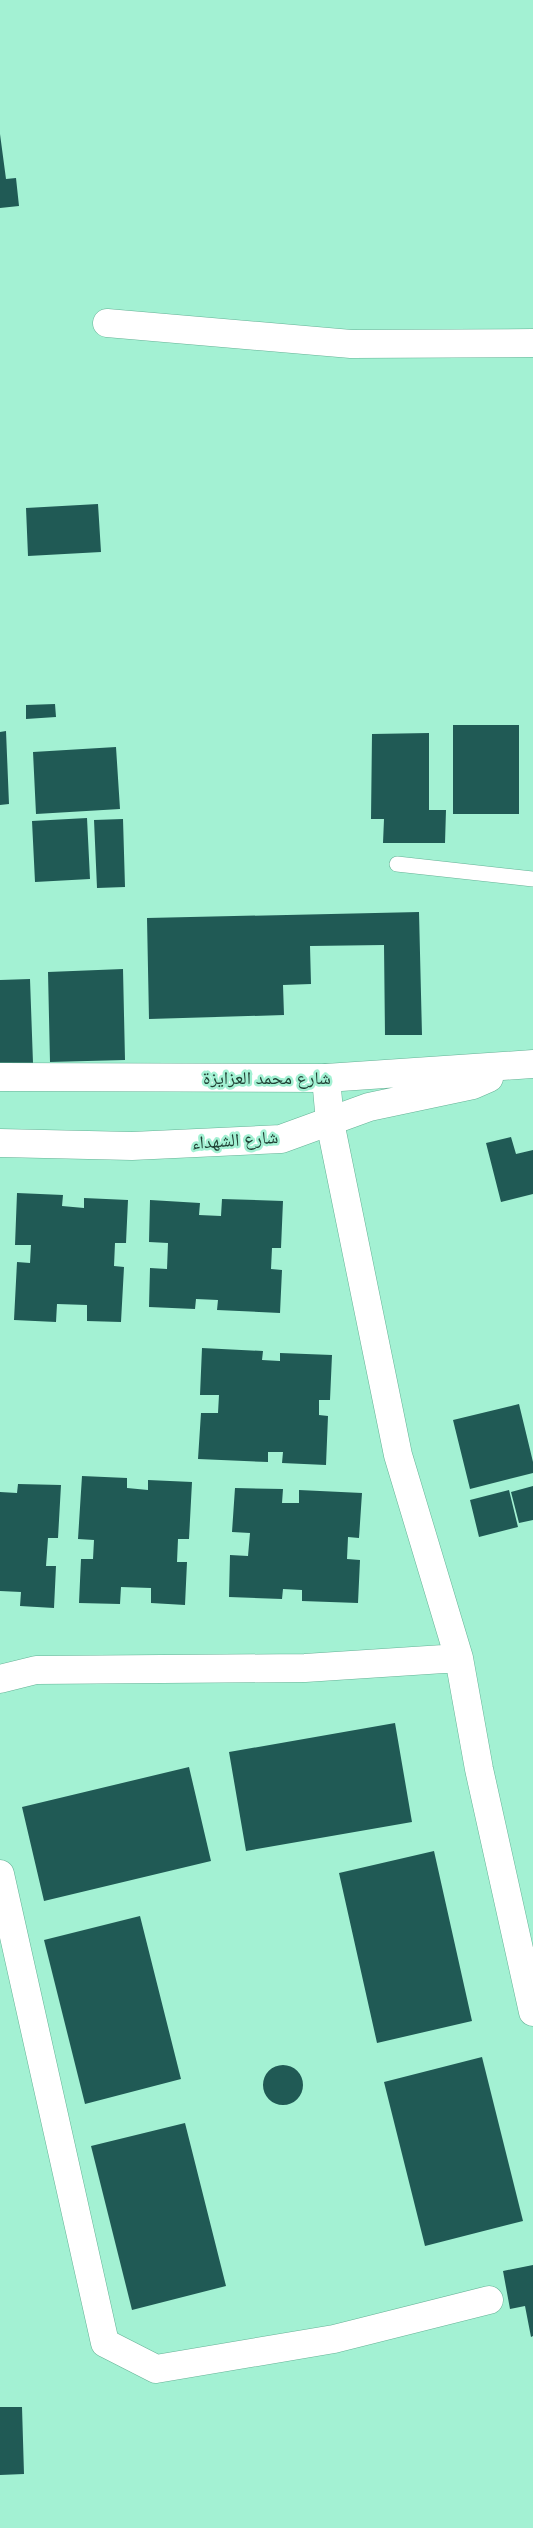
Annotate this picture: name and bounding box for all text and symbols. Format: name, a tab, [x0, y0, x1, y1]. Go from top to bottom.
street label: شارع محمد العزايزة	[203, 1065, 331, 1090]
street label: شارع الشهداء	[191, 1124, 279, 1155]

